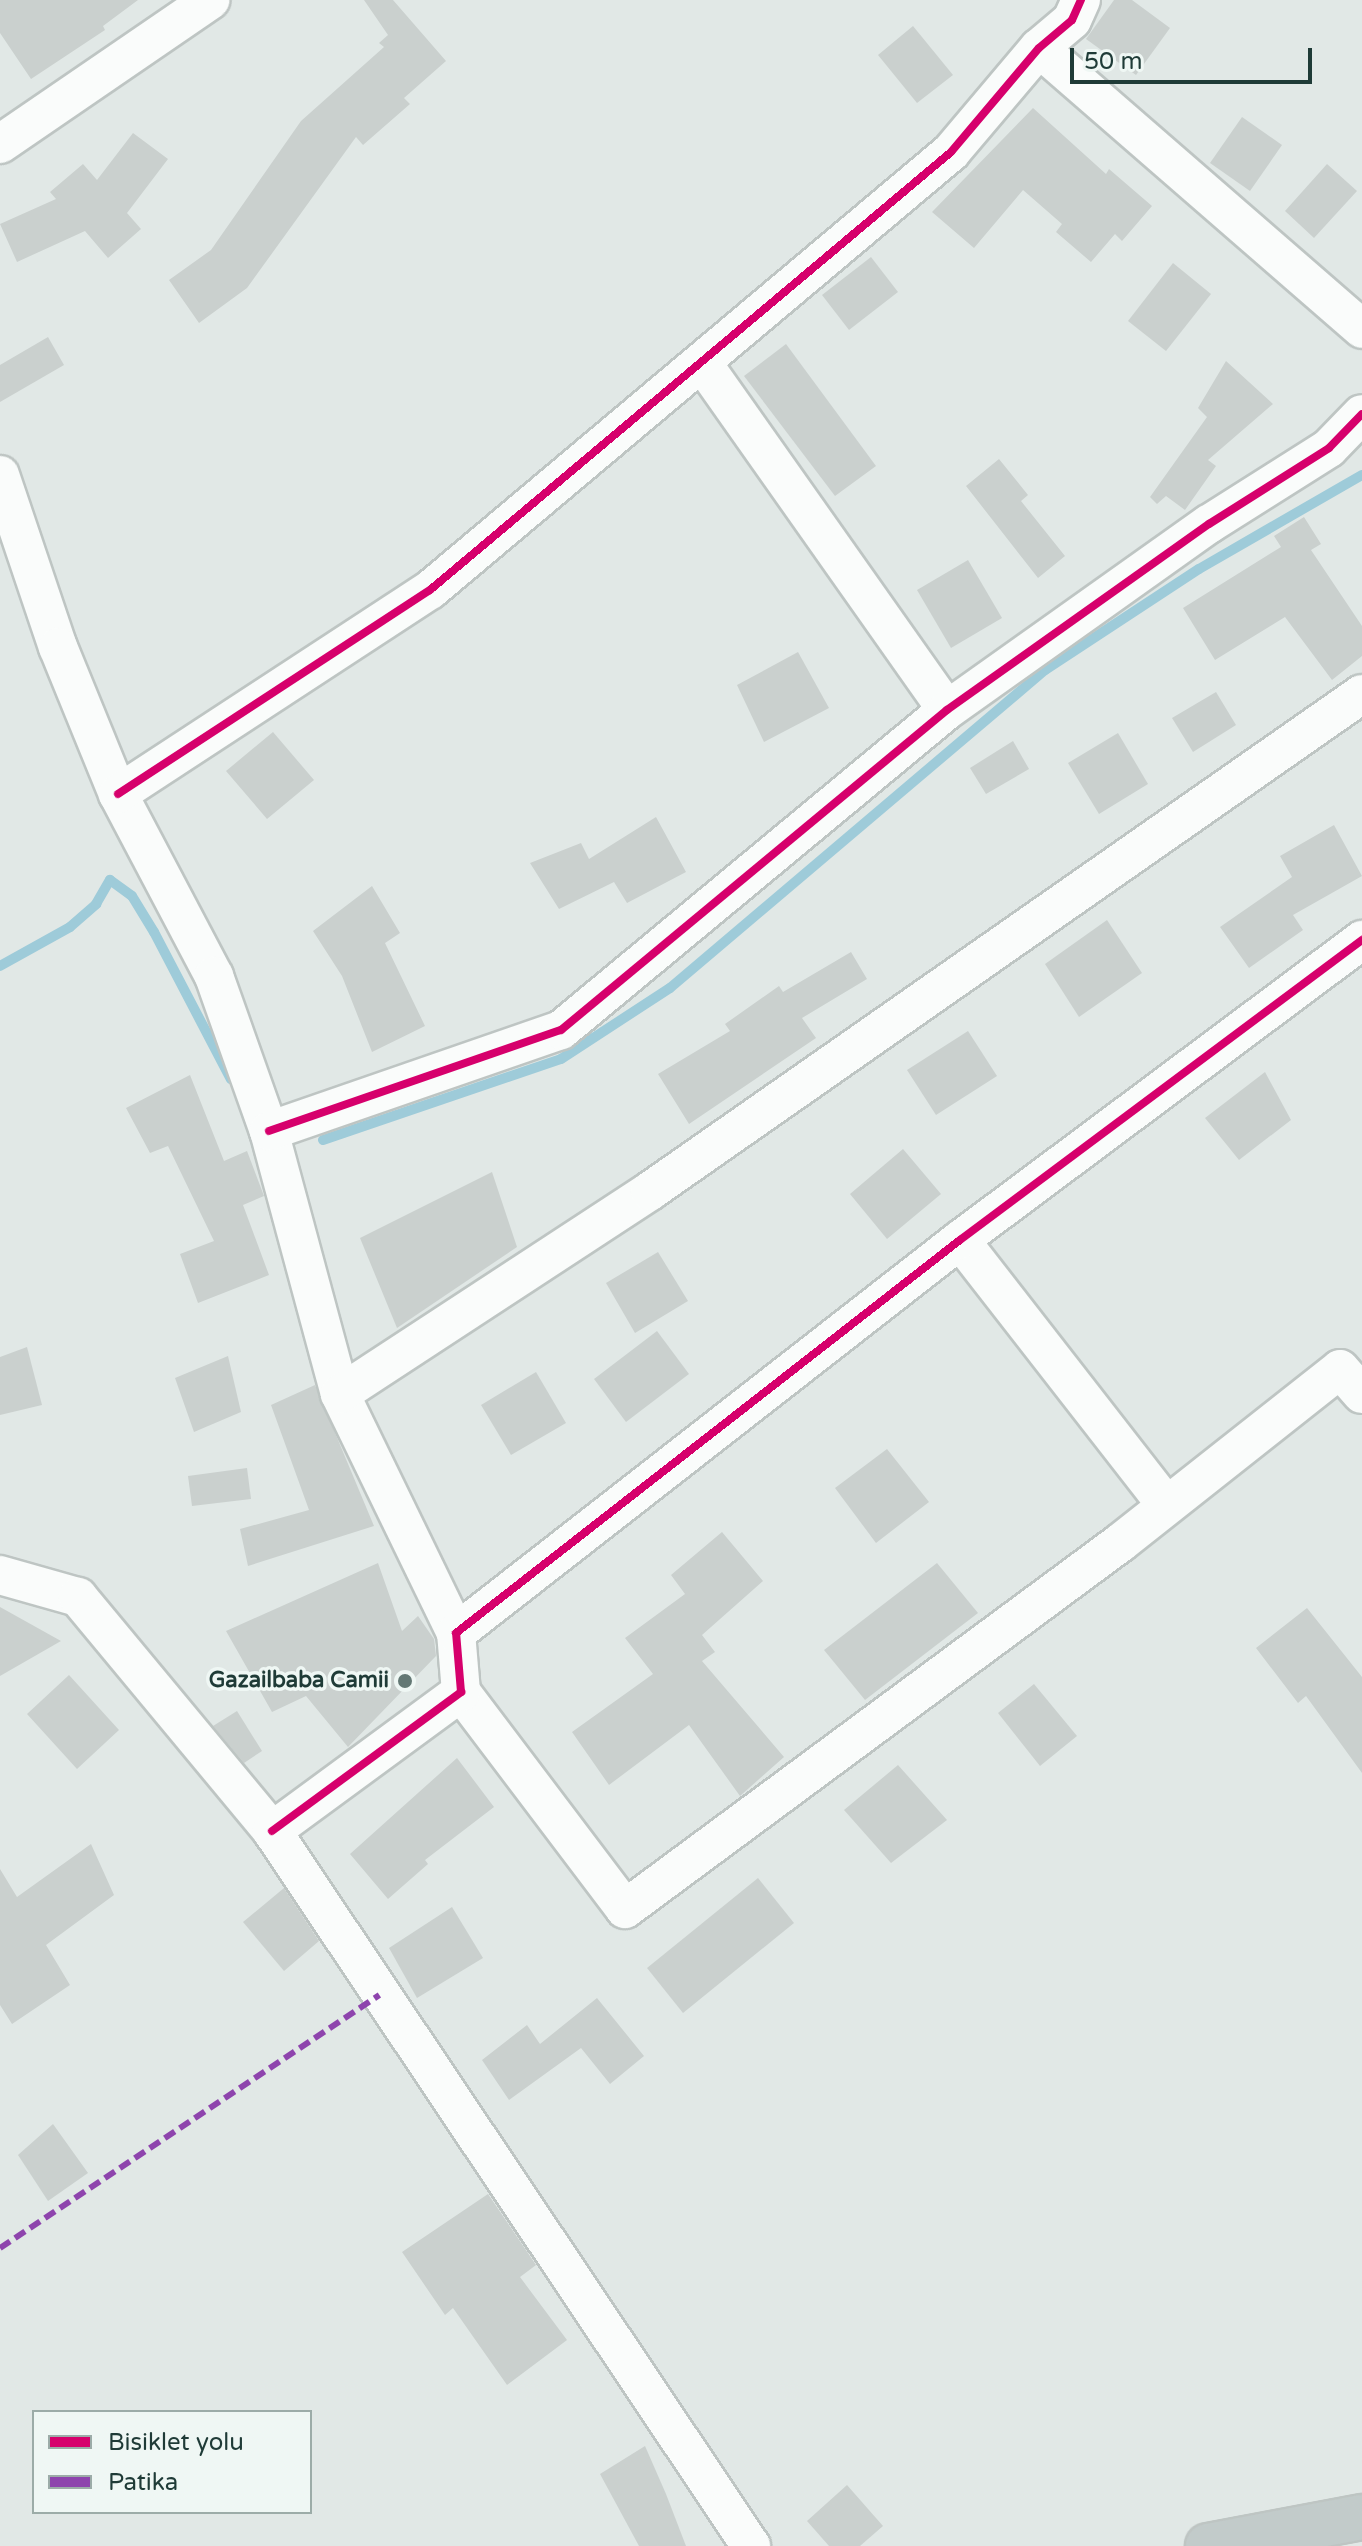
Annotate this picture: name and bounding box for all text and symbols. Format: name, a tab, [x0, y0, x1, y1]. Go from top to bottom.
scale bar	[1074, 32, 1316, 82]
text: 50 m	[1084, 47, 1142, 76]
place label: Gazailbaba Camii	[209, 1668, 389, 1694]
marker: Gazailbaba Camii	[396, 1672, 414, 1690]
legend	[32, 2410, 312, 2514]
text: Bisiklet yolu	[108, 2428, 244, 2457]
text: Patika	[108, 2468, 178, 2497]

